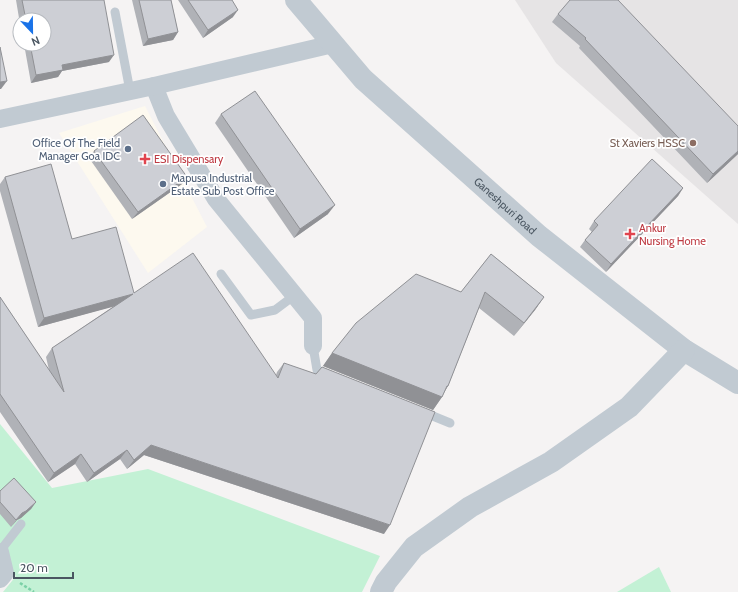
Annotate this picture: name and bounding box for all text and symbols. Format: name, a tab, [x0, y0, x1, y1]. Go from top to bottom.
north arrow	[12, 12, 52, 52]
text: N	[30, 33, 42, 49]
place label: Office Of The Field Manager Goa IDC	[32, 136, 120, 163]
place label: St Xaviers HSSC	[610, 136, 685, 150]
marker: St Xaviers HSSC	[688, 138, 698, 148]
marker: Office Of The Field Manager Goa IDC	[123, 144, 133, 154]
place label: ESI Dispensary	[154, 152, 224, 166]
marker: ESI Dispensary	[139, 153, 151, 165]
place label: Mapusa Industrial Estate Sub Post Office	[171, 171, 275, 198]
street label: Ganeshpuri Road	[471, 174, 539, 237]
marker: Mapusa Industrial Estate Sub Post Office	[158, 179, 168, 189]
place label: Ankur Nursing Home	[639, 221, 706, 248]
marker: Ankur Nursing Home	[624, 228, 636, 240]
scale bar	[14, 554, 73, 580]
text: 20 m	[20, 560, 48, 575]

